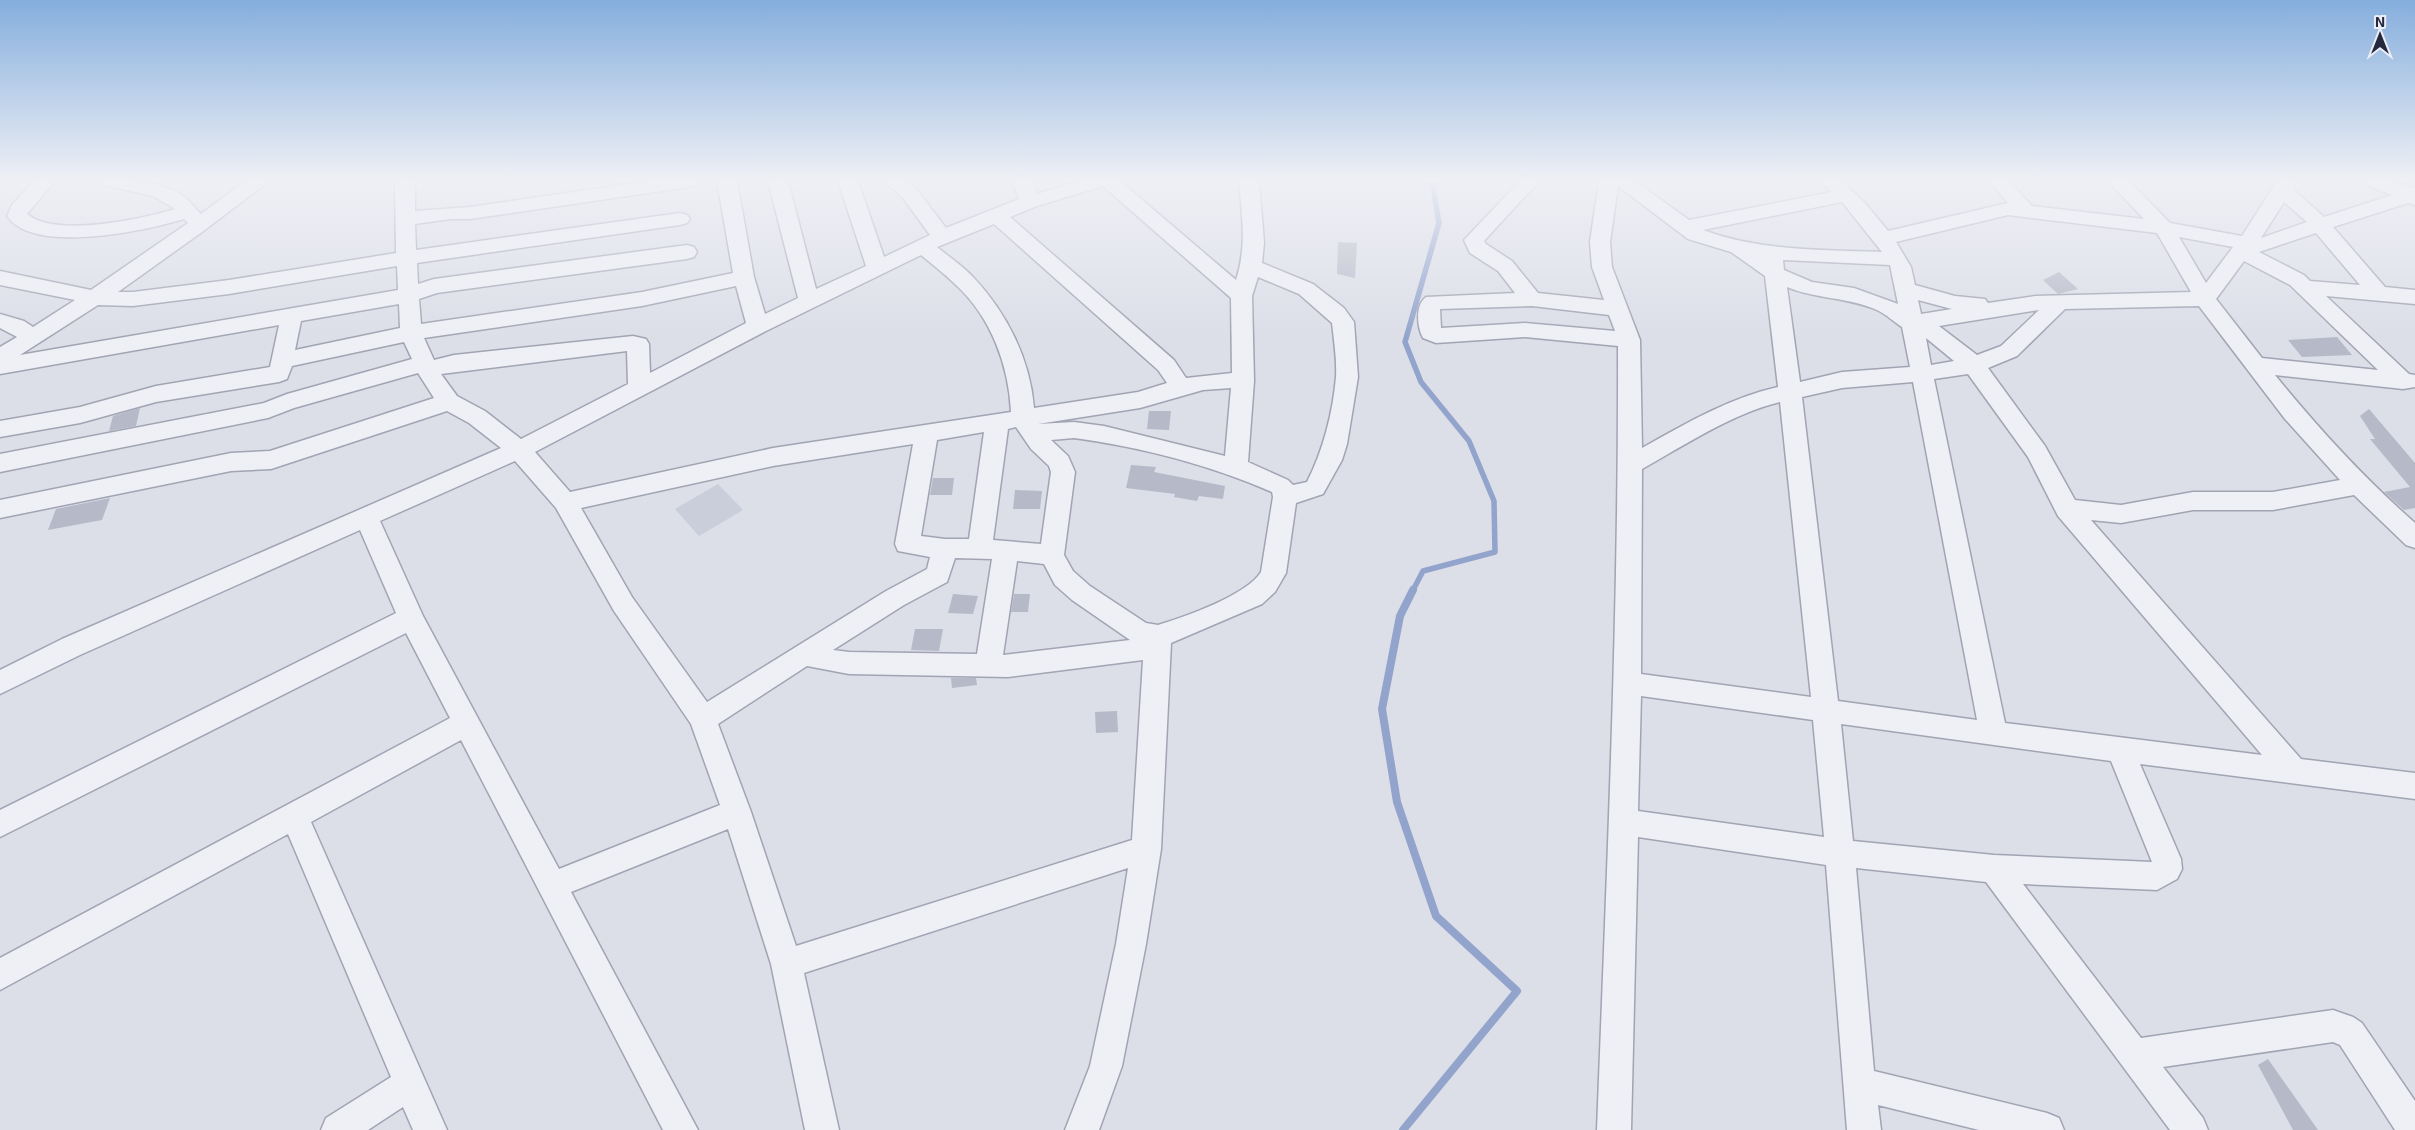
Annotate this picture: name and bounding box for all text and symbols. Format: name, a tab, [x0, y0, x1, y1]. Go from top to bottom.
north arrow	[2355, 10, 2405, 60]
text: N	[2375, 13, 2385, 30]

